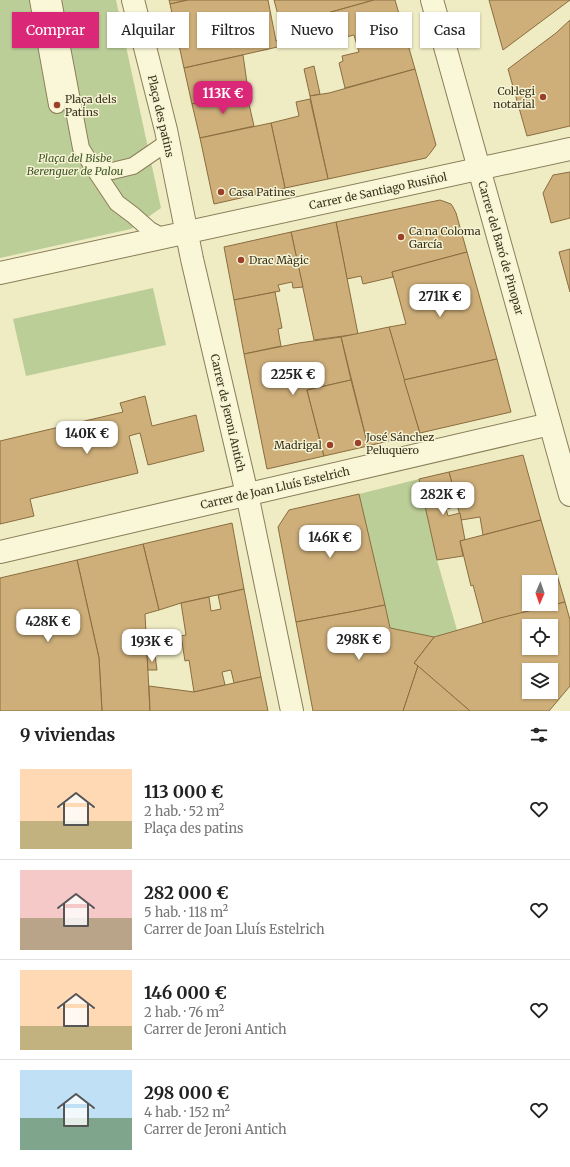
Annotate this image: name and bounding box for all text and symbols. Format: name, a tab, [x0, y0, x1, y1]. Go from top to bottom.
chip: Comprar	[12, 12, 99, 48]
chip: Alquilar	[107, 12, 189, 48]
chip: Filtros	[197, 12, 269, 48]
chip: Nuevo	[277, 12, 348, 48]
chip: Piso	[356, 12, 412, 48]
chip: Casa	[420, 12, 480, 48]
street label: Plaça des patins	[145, 73, 177, 159]
pin: 113K €	[190, 81, 256, 115]
place label: Col·legi notarial	[493, 84, 536, 111]
text: 113K €	[203, 85, 243, 102]
place label: Plaça dels Patins	[65, 92, 117, 119]
marker: Col·legi notarial	[538, 92, 548, 102]
marker: Plaça dels Patins	[52, 100, 62, 110]
park label: Plaça del Bisbe Berenguer de Palou	[27, 151, 123, 178]
street label: Carrer de Santiago Rusiñol	[308, 169, 449, 212]
street label: Carrer del Baró de Pinopar	[475, 179, 527, 317]
place label: Casa Patines	[229, 185, 295, 199]
marker: Casa Patines	[216, 187, 226, 197]
place label: Ca na Coloma García	[409, 224, 481, 251]
marker: Ca na Coloma García	[396, 232, 406, 242]
place label: Drac Màgic	[249, 253, 309, 267]
marker: Drac Màgic	[236, 255, 246, 265]
pin: 271K €	[407, 284, 473, 318]
text: 271K €	[418, 288, 462, 305]
street label: Carrer de Jeroni Antich	[208, 353, 249, 474]
pin: 225K €	[260, 362, 326, 396]
text: 225K €	[271, 366, 315, 383]
pin: 140K €	[54, 421, 120, 455]
text: 140K €	[65, 425, 109, 442]
place label: José Sánchez Peluquero	[365, 430, 434, 457]
place label: Madrigal	[274, 438, 323, 452]
marker: José Sánchez Peluquero	[353, 438, 363, 448]
marker: Madrigal	[325, 440, 335, 450]
street label: Carrer de Joan Lluís Estelrich	[199, 464, 352, 512]
pin: 282K €	[410, 482, 476, 516]
text: 282K €	[420, 486, 466, 503]
pin: 146K €	[297, 525, 363, 559]
text: 146K €	[308, 529, 352, 546]
north arrow	[522, 575, 558, 611]
map controls	[522, 575, 558, 699]
pin: 428K €	[15, 609, 81, 643]
text: 428K €	[25, 613, 71, 630]
button: locate	[522, 619, 558, 655]
pin: 298K €	[326, 627, 392, 661]
pin: 193K €	[119, 629, 185, 663]
text: 298K €	[336, 631, 382, 648]
text: 193K €	[131, 633, 173, 650]
button: layers	[522, 663, 558, 699]
text: 9 viviendas	[20, 724, 115, 746]
icon: filters	[528, 724, 550, 746]
text: 113 000 €	[144, 781, 223, 803]
icon: home	[52, 785, 100, 833]
icon: heart	[528, 798, 550, 820]
text: 2 hab. · 52 m²	[144, 803, 224, 820]
text: Plaça des patins	[144, 820, 243, 837]
text: 282 000 €	[144, 882, 229, 904]
icon: home	[52, 886, 100, 934]
icon: heart	[528, 899, 550, 921]
text: 5 hab. · 118 m²	[144, 904, 228, 921]
text: Carrer de Joan Lluís Estelrich	[144, 921, 325, 938]
text: 146 000 €	[144, 982, 227, 1004]
icon: home	[52, 986, 100, 1034]
icon: heart	[528, 999, 550, 1021]
text: 2 hab. · 76 m²	[144, 1004, 224, 1021]
text: Carrer de Jeroni Antich	[144, 1021, 287, 1038]
text: 298 000 €	[144, 1082, 229, 1104]
icon: home	[52, 1086, 100, 1134]
icon: heart	[528, 1099, 550, 1121]
text: 4 hab. · 152 m²	[144, 1104, 230, 1121]
text: Carrer de Jeroni Antich	[144, 1121, 287, 1138]

